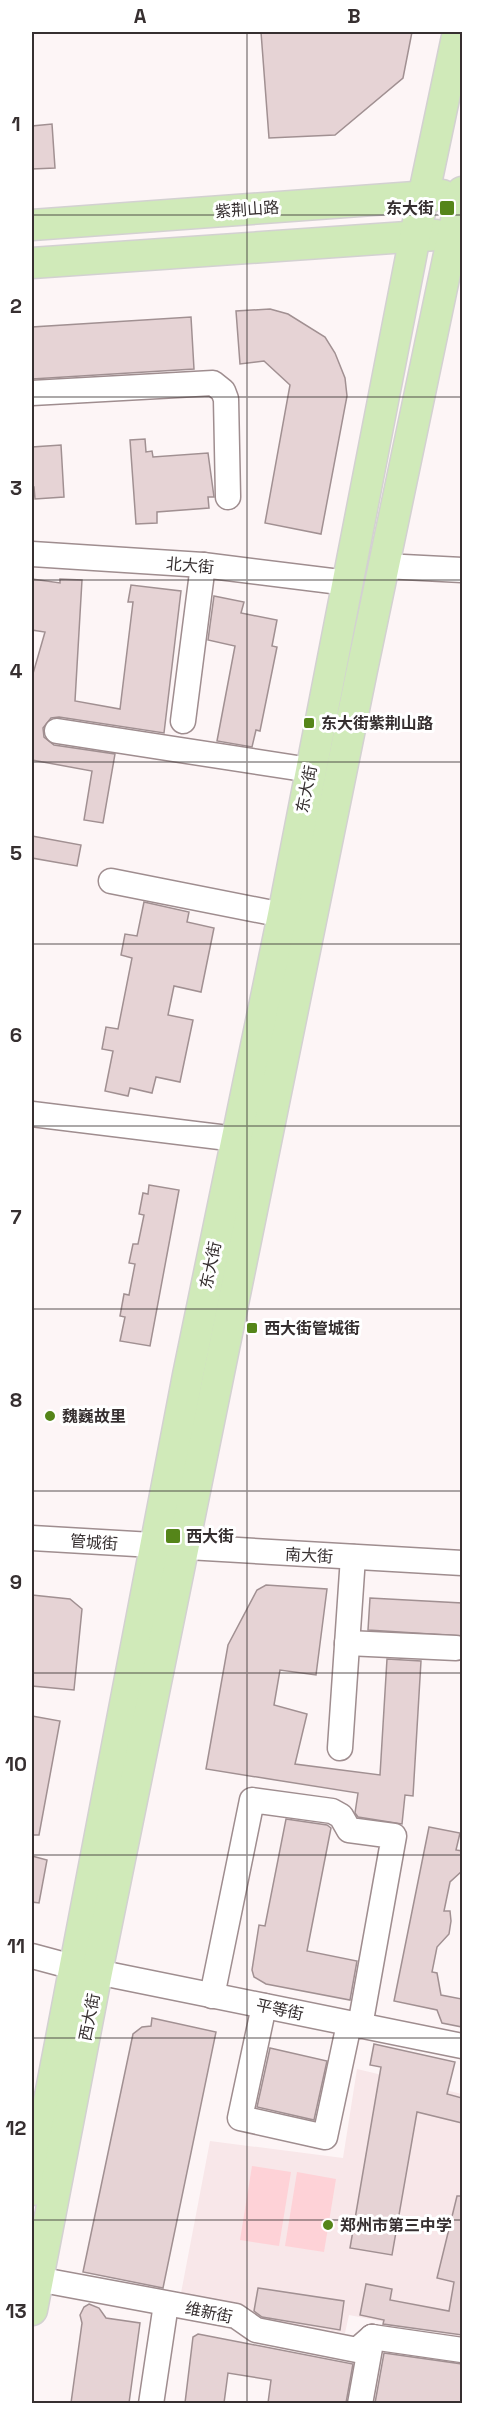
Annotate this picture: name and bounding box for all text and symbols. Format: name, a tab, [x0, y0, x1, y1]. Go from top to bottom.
text: A	[134, 3, 147, 29]
text: B	[347, 3, 361, 29]
text: 1	[11, 111, 21, 137]
street label: 紫荆山路	[214, 197, 280, 222]
place label: 东大街	[386, 198, 434, 219]
marker: 东大街	[438, 199, 456, 217]
text: 2	[10, 293, 22, 319]
text: 3	[10, 475, 22, 501]
street label: 北大街	[165, 553, 215, 578]
text: 4	[10, 658, 23, 684]
place label: 东大街紫荆山路	[321, 713, 433, 734]
marker: 东大街紫荆山路	[302, 716, 316, 730]
street label: 东大街	[292, 764, 321, 815]
text: 5	[10, 840, 22, 866]
text: 6	[10, 1022, 22, 1048]
text: 7	[10, 1204, 22, 1230]
street label: 东大街	[195, 1239, 226, 1291]
place label: 西大街管城街	[264, 1318, 360, 1339]
marker: 西大街管城街	[245, 1321, 259, 1335]
text: 8	[10, 1387, 22, 1413]
place label: 魏巍故里	[62, 1406, 126, 1427]
marker: 魏巍故里	[43, 1409, 57, 1423]
place label: 西大街	[186, 1526, 234, 1547]
marker: 西大街	[164, 1527, 182, 1545]
street label: 管城街	[69, 1530, 119, 1555]
street label: 南大街	[284, 1544, 333, 1567]
text: 9	[10, 1569, 22, 1595]
text: 10	[5, 1751, 27, 1777]
text: 11	[7, 1933, 25, 1959]
street label: 西大街	[75, 1992, 104, 2043]
street label: 平等街	[254, 1994, 306, 2025]
text: 12	[6, 2115, 27, 2141]
place label: 郑州市第三中学	[340, 2215, 452, 2236]
marker: 郑州市第三中学	[321, 2218, 335, 2232]
street label: 维新街	[183, 2297, 235, 2328]
text: 13	[5, 2298, 27, 2324]

